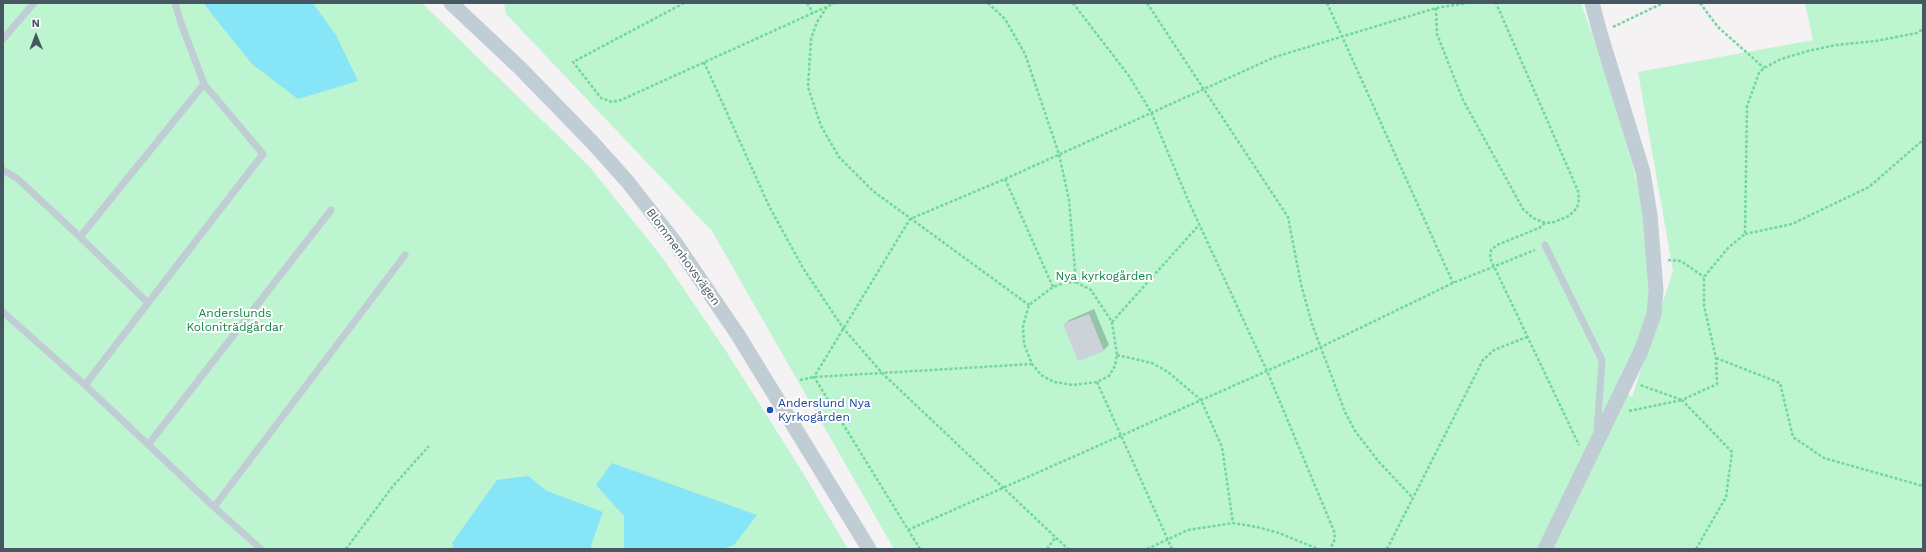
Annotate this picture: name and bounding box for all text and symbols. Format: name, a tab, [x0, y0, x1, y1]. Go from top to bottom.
north arrow	[16, 16, 56, 56]
text: N	[32, 17, 40, 30]
street label: Blommenhovsvägen	[643, 206, 723, 308]
park label: Nya kyrkogården	[1055, 269, 1153, 283]
park label: Anderslunds Koloniträdgårdar	[186, 306, 284, 334]
place label: Anderslund Nya Kyrkogården	[778, 396, 871, 424]
marker: Anderslund Nya Kyrkogården	[765, 405, 775, 415]

